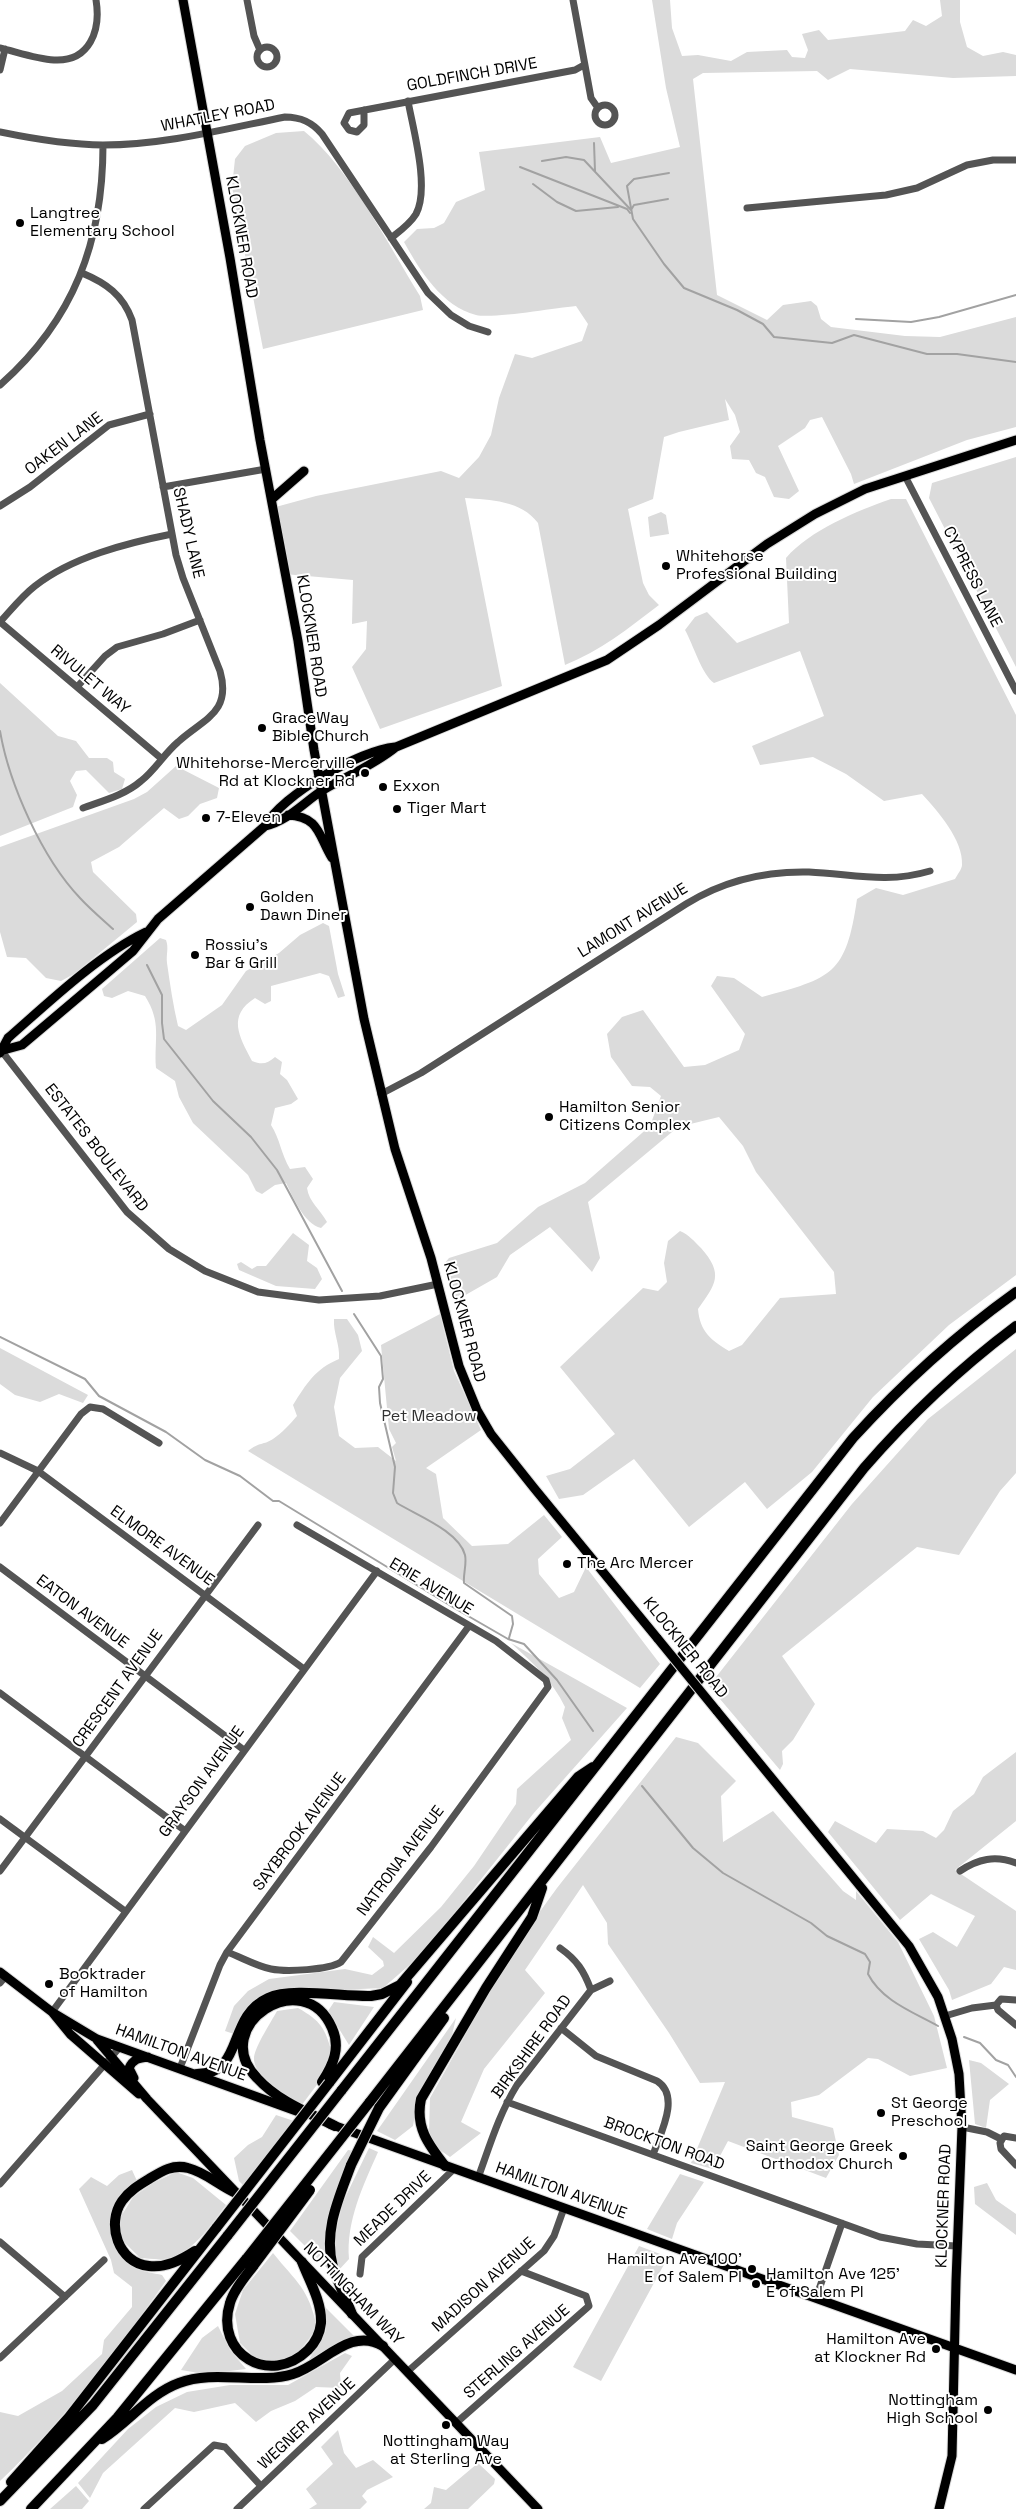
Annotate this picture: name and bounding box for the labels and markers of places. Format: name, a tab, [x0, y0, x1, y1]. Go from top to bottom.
place label: Langtree Elementary School	[30, 204, 175, 242]
marker: Langtree Elementary School	[14, 217, 26, 229]
place label: Whitehorse Professional Building	[676, 547, 837, 585]
marker: Whitehorse Professional Building	[660, 560, 672, 572]
place label: GraceWay Bible Church	[272, 709, 369, 747]
marker: GraceWay Bible Church	[256, 722, 268, 734]
place label: Whitehorse-Mercerville Rd at Klockner Rd	[176, 754, 355, 792]
marker: Whitehorse-Mercerville Rd at Klockner Rd	[359, 767, 371, 779]
place label: Exxon	[393, 777, 440, 797]
marker: Exxon	[377, 781, 389, 793]
place label: Tiger Mart	[407, 799, 487, 819]
marker: Tiger Mart	[391, 803, 403, 815]
place label: 7-Eleven	[216, 808, 281, 828]
marker: 7-Eleven	[200, 812, 212, 824]
place label: Golden Dawn Diner	[260, 888, 346, 926]
marker: Golden Dawn Diner	[244, 901, 256, 913]
place label: Rossiu's Bar & Grill	[205, 936, 277, 974]
marker: Rossiu's Bar & Grill	[189, 949, 201, 961]
place label: Hamilton Senior Citizens Complex	[559, 1098, 691, 1136]
marker: Hamilton Senior Citizens Complex	[543, 1111, 555, 1123]
place label: The Arc Mercer	[577, 1554, 693, 1574]
marker: The Arc Mercer	[561, 1558, 573, 1570]
place label: Booktrader of Hamilton	[59, 1965, 148, 2003]
marker: Booktrader of Hamilton	[43, 1978, 55, 1990]
place label: St George Preschool	[891, 2094, 968, 2132]
marker: St George Preschool	[875, 2107, 887, 2119]
place label: Saint George Greek Orthodox Church	[746, 2137, 893, 2175]
marker: Saint George Greek Orthodox Church	[897, 2150, 909, 2162]
place label: Hamilton Ave 100' E of Salem Pl	[607, 2250, 742, 2288]
marker: Hamilton Ave 100' E of Salem Pl	[746, 2263, 758, 2275]
place label: Hamilton Ave 125' E of Salem Pl	[766, 2265, 900, 2303]
marker: Hamilton Ave 125' E of Salem Pl	[750, 2278, 762, 2290]
place label: Hamilton Ave at Klockner Rd	[814, 2330, 926, 2368]
marker: Hamilton Ave at Klockner Rd	[930, 2343, 942, 2355]
place label: Nottingham High School	[887, 2391, 978, 2429]
marker: Nottingham High School	[982, 2404, 994, 2416]
marker: Nottingham Way at Sterling Ave	[440, 2419, 452, 2431]
place label: Nottingham Way at Sterling Ave	[383, 2432, 509, 2470]

